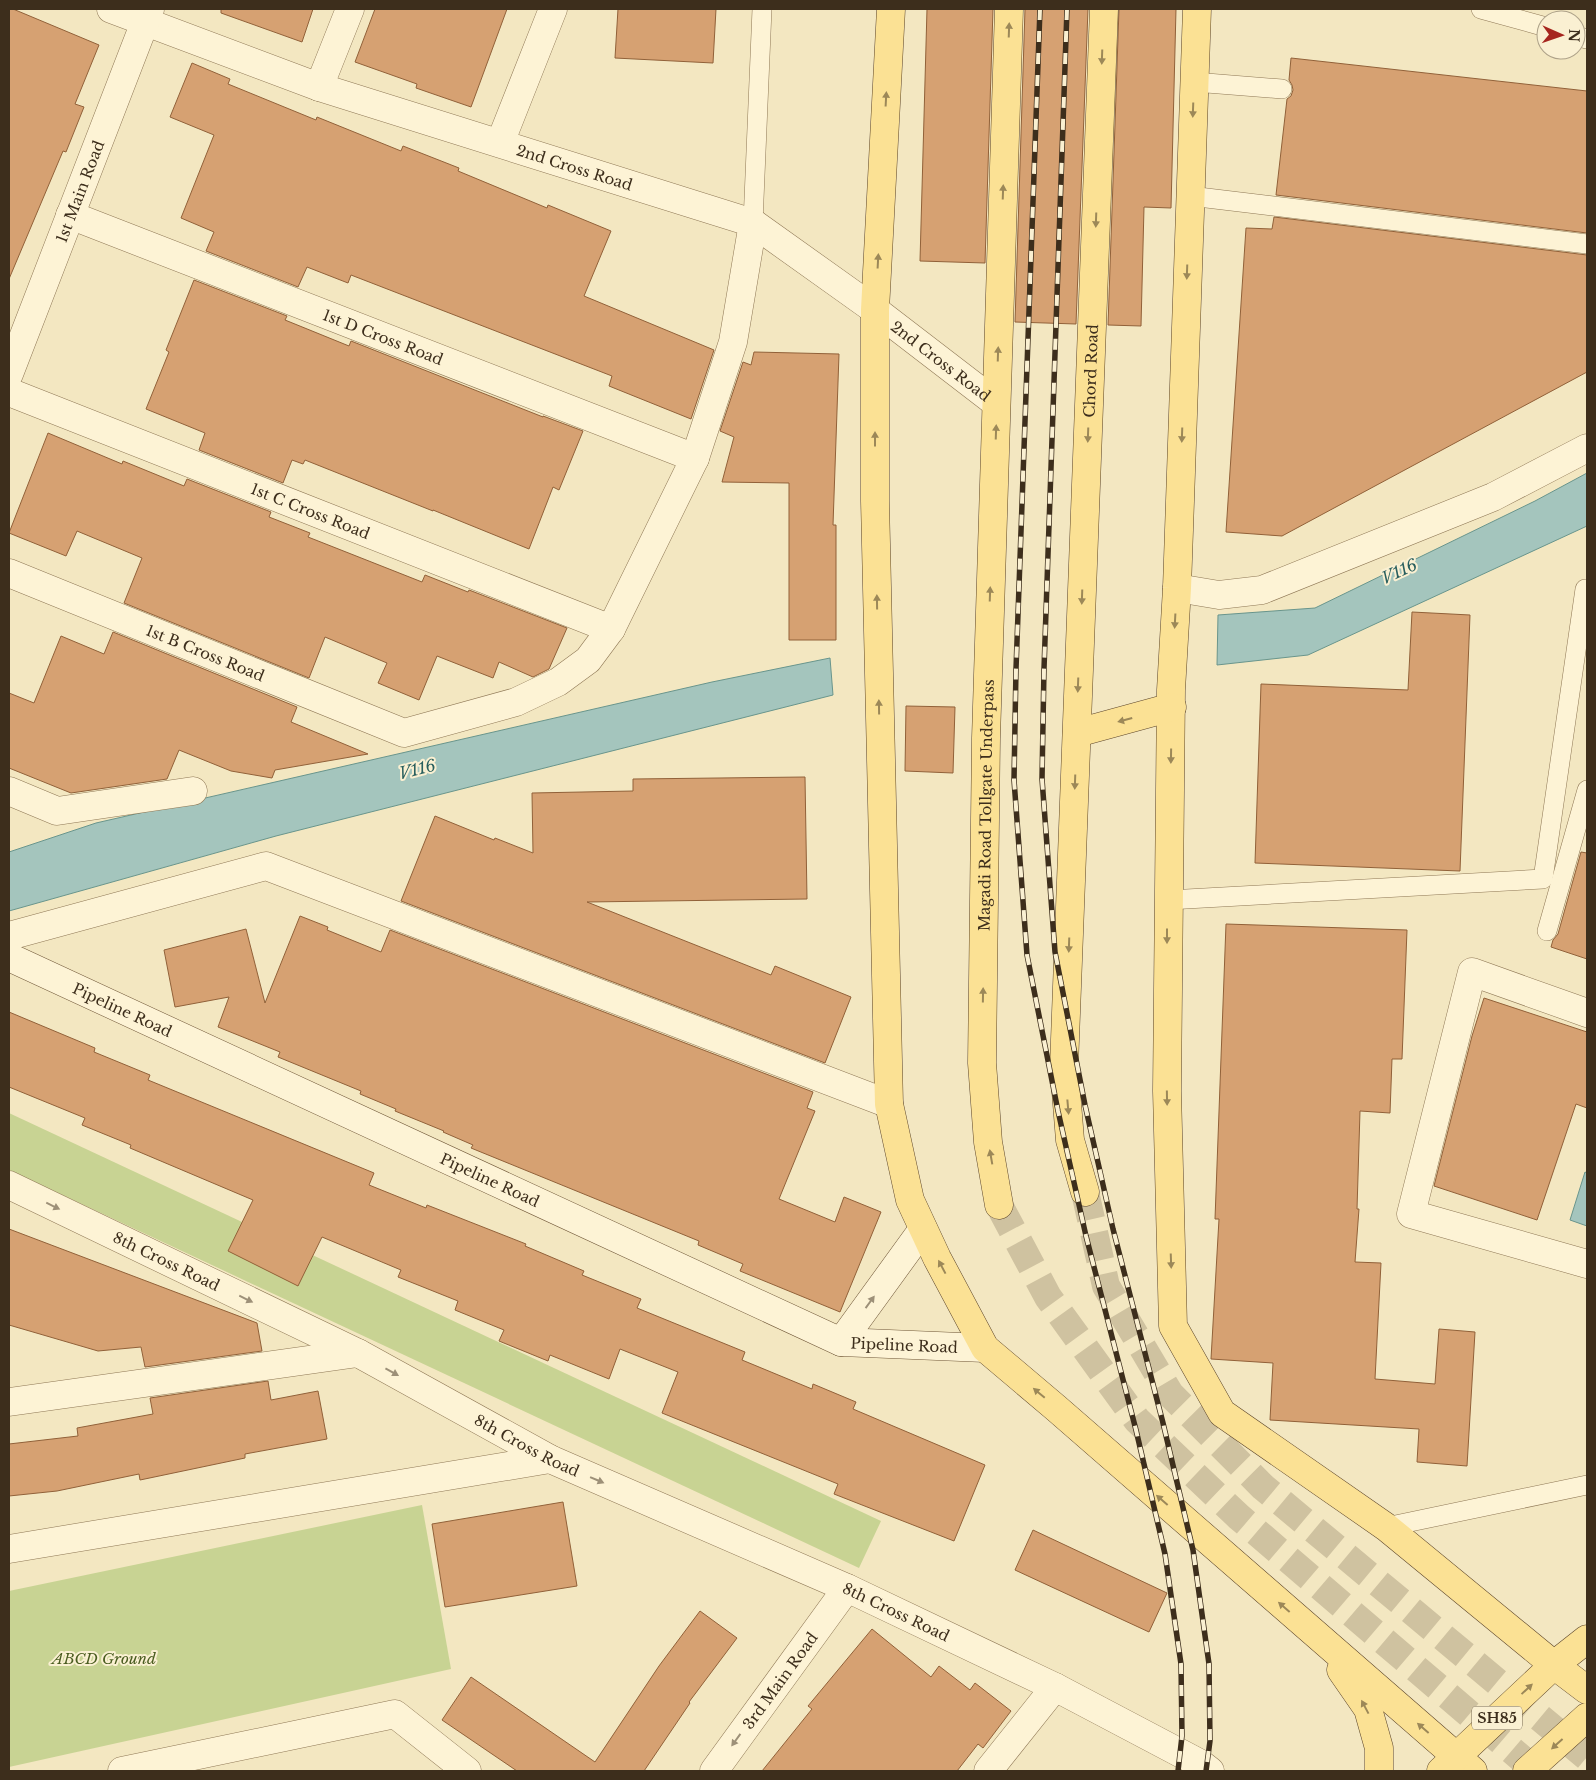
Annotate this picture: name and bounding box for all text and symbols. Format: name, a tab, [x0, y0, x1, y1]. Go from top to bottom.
north arrow	[1536, 10, 1586, 60]
one-way arrow	[1005, 21, 1013, 37]
text: N	[1565, 29, 1583, 42]
one-way arrow	[1098, 50, 1106, 66]
one-way arrow	[883, 91, 891, 107]
one-way arrow	[1189, 102, 1197, 118]
street label: 1st Main Road	[51, 137, 108, 245]
street label: 2nd Cross Road	[514, 140, 635, 194]
one-way arrow	[1000, 184, 1008, 200]
one-way arrow	[1092, 212, 1100, 228]
one-way arrow	[874, 253, 882, 269]
one-way arrow	[1183, 265, 1191, 281]
street label: 1st D Cross Road	[320, 305, 446, 369]
street label: 2nd Cross Road	[887, 316, 995, 405]
street label: Chord Road	[1079, 324, 1102, 418]
one-way arrow	[994, 346, 1002, 362]
one-way arrow	[992, 423, 1000, 439]
one-way arrow	[1083, 427, 1091, 443]
one-way arrow	[1177, 427, 1185, 443]
one-way arrow	[871, 431, 879, 447]
street label: 1st C Cross Road	[248, 479, 373, 543]
water label: V116	[1378, 554, 1420, 588]
one-way arrow	[987, 586, 995, 602]
one-way arrow	[1077, 589, 1085, 605]
one-way arrow	[873, 593, 881, 609]
one-way arrow	[1170, 613, 1178, 629]
street label: 1st B Cross Road	[144, 620, 267, 685]
one-way arrow	[1074, 677, 1082, 693]
street label: Magadi Road Tollgate Underpass	[974, 679, 997, 931]
one-way arrow	[875, 699, 883, 715]
one-way arrow	[1117, 716, 1132, 724]
one-way arrow	[1167, 748, 1175, 764]
water label: V116	[397, 755, 437, 783]
one-way arrow	[1071, 774, 1079, 790]
one-way arrow	[1163, 928, 1171, 944]
one-way arrow	[1065, 937, 1073, 953]
street label: Pipeline Road	[70, 978, 175, 1041]
one-way arrow	[979, 987, 987, 1003]
one-way arrow	[1163, 1090, 1171, 1106]
one-way arrow	[1064, 1099, 1072, 1115]
street label: Pipeline Road	[437, 1148, 543, 1211]
one-way arrow	[986, 1148, 994, 1164]
one-way arrow	[46, 1202, 60, 1210]
street label: 8th Cross Road	[110, 1227, 223, 1295]
one-way arrow	[1168, 1253, 1176, 1269]
one-way arrow	[938, 1260, 946, 1274]
one-way arrow	[239, 1295, 254, 1303]
one-way arrow	[864, 1296, 875, 1309]
street label: Pipeline Road	[850, 1333, 958, 1356]
one-way arrow	[385, 1367, 398, 1376]
one-way arrow	[1033, 1388, 1046, 1399]
street label: 8th Cross Road	[471, 1410, 583, 1480]
one-way arrow	[590, 1476, 604, 1484]
one-way arrow	[1156, 1495, 1168, 1506]
street label: 8th Cross Road	[840, 1578, 953, 1645]
one-way arrow	[1279, 1601, 1291, 1613]
street label: 3rd Main Road	[738, 1628, 821, 1733]
park label: ABCD Ground	[50, 1649, 156, 1668]
one-way arrow	[1521, 1683, 1533, 1695]
one-way arrow	[1361, 1700, 1369, 1715]
road number: SH85	[1472, 1706, 1522, 1730]
one-way arrow	[1417, 1722, 1429, 1734]
one-way arrow	[731, 1734, 741, 1747]
one-way arrow	[1552, 1738, 1564, 1750]

